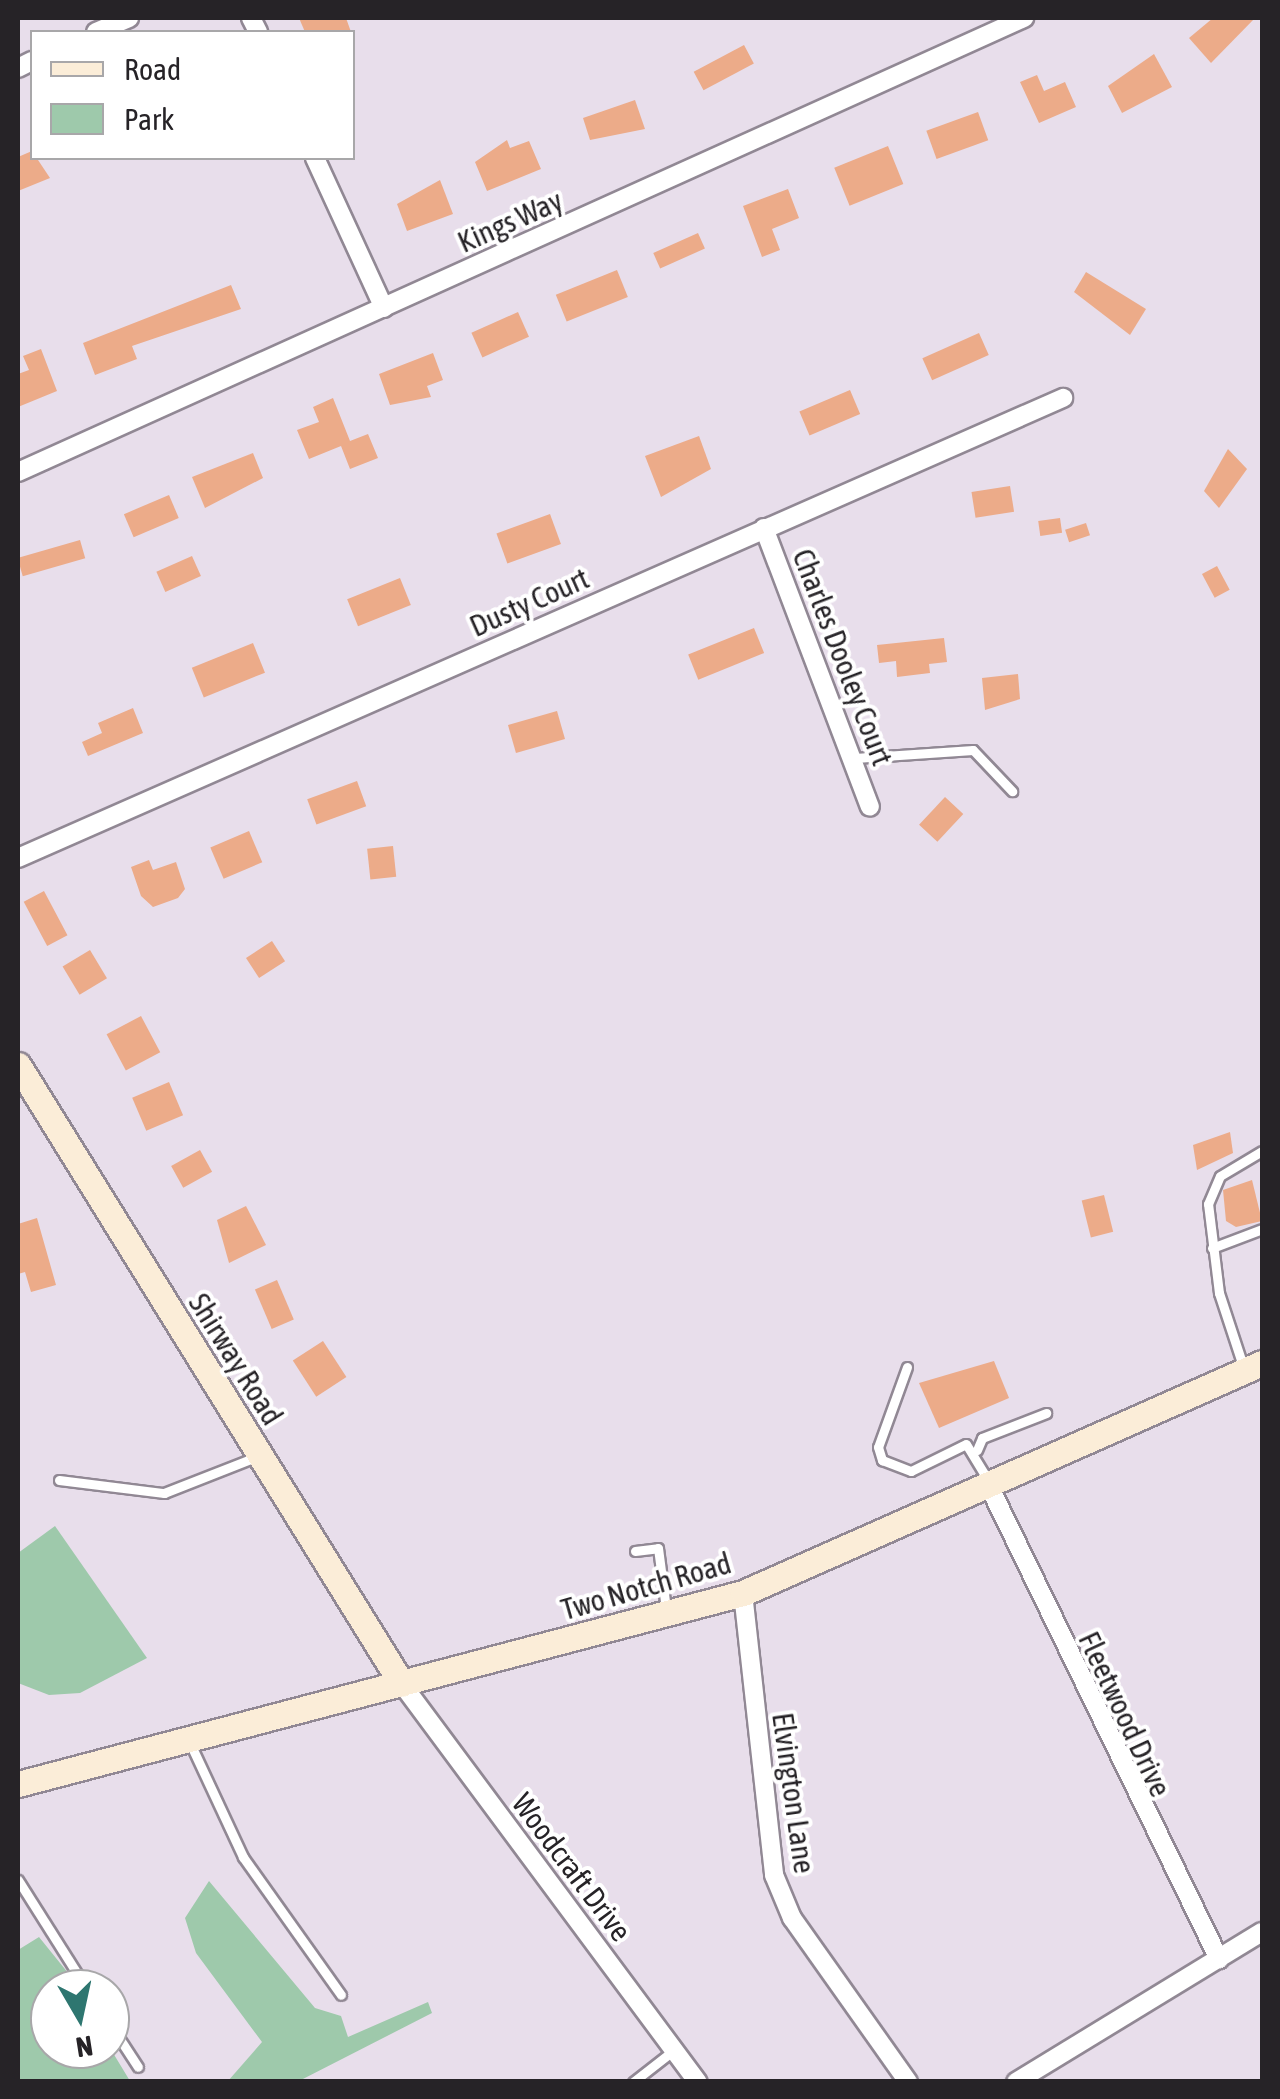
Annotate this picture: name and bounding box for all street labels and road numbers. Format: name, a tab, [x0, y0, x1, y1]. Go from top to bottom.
street label: Kings Way	[452, 182, 568, 260]
street label: Charles Dooley Court	[785, 544, 901, 770]
street label: Dusty Court	[464, 560, 594, 644]
street label: Shirway Road	[181, 1287, 291, 1431]
street label: Two Notch Road	[557, 1545, 735, 1627]
street label: Fleetwood Drive	[1071, 1626, 1179, 1802]
street label: Elvington Lane	[765, 1710, 823, 1876]
street label: Woodcraft Drive	[505, 1786, 639, 1948]

